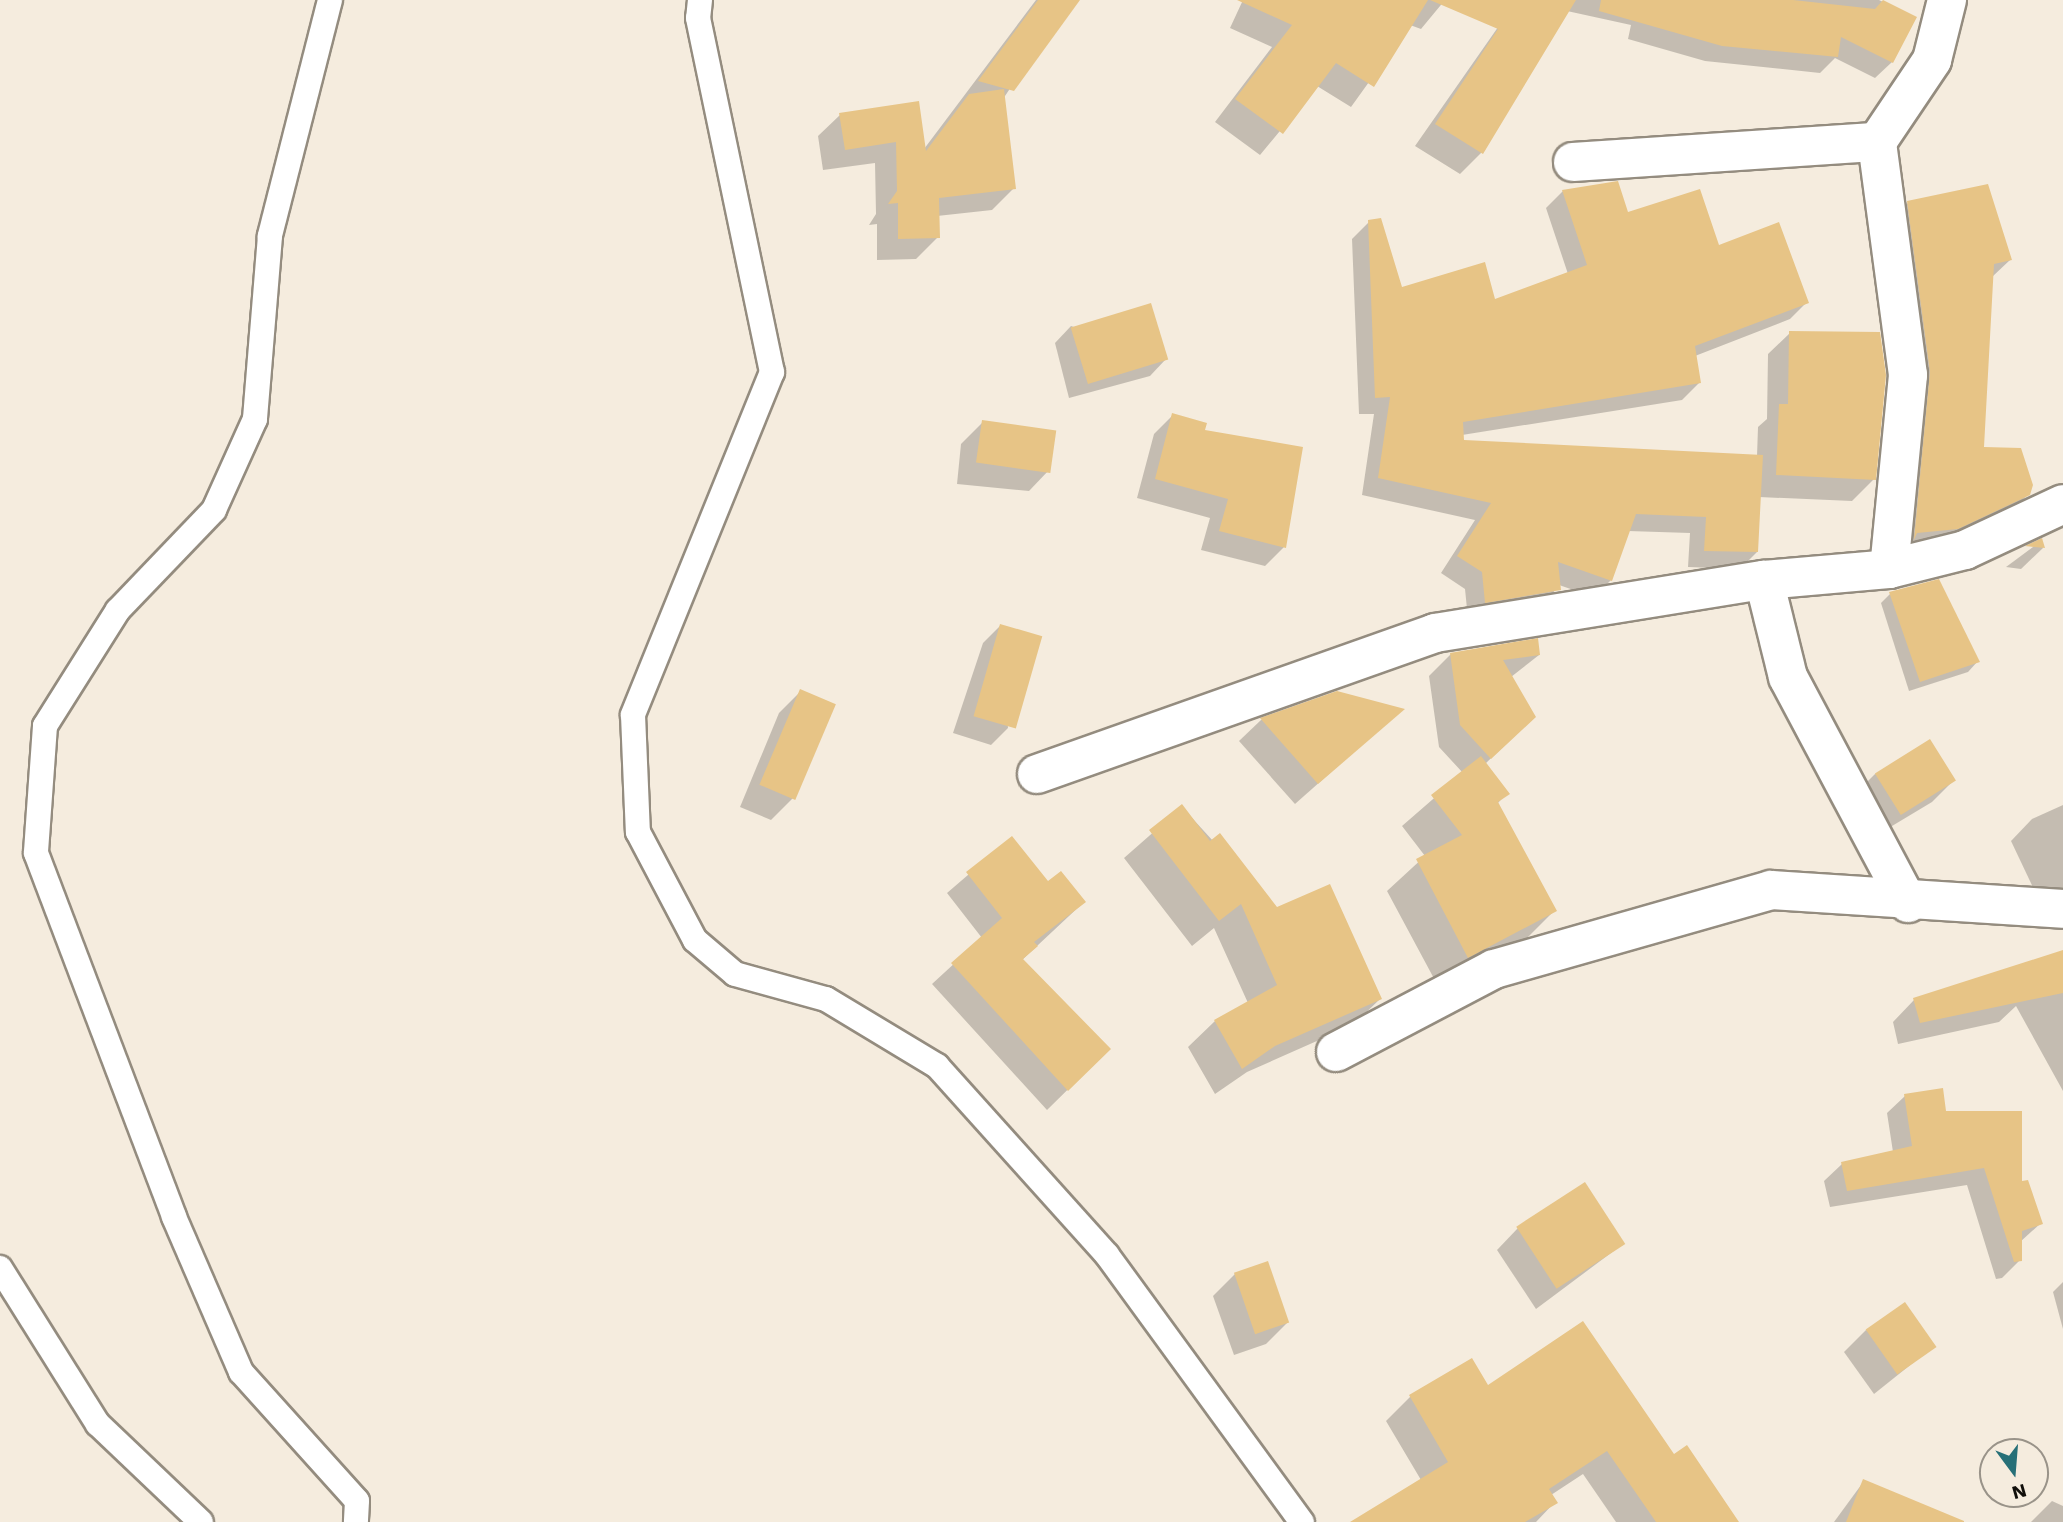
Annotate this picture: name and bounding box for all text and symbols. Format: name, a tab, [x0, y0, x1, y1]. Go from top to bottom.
north arrow	[1979, 1438, 2049, 1508]
text: N	[2009, 1479, 2029, 1505]

